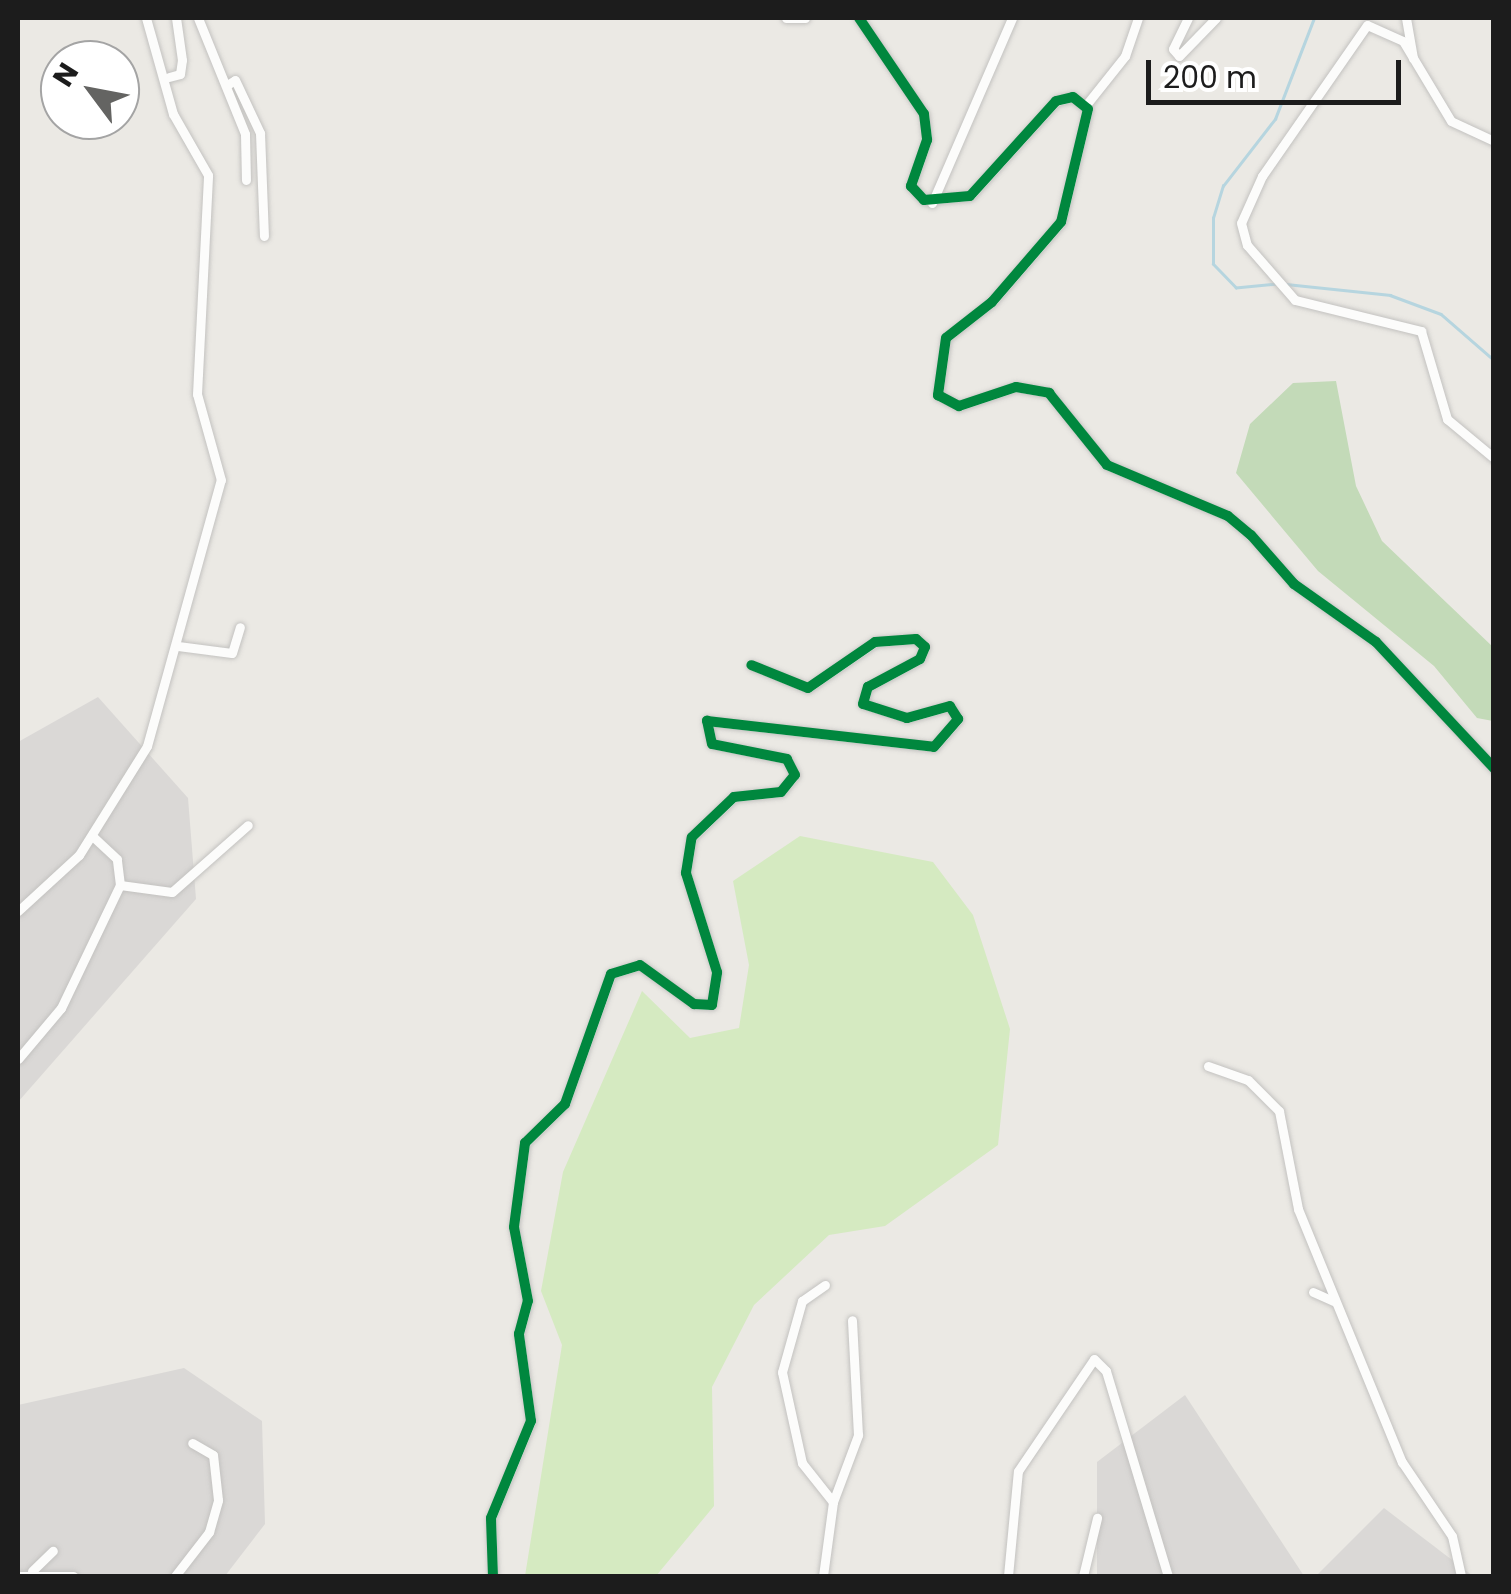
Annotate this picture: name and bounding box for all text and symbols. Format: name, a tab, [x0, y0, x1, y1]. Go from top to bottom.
north arrow	[40, 40, 140, 140]
scale bar	[1151, 40, 1406, 102]
text: N	[44, 56, 88, 94]
text: 200 m	[1163, 56, 1257, 99]

